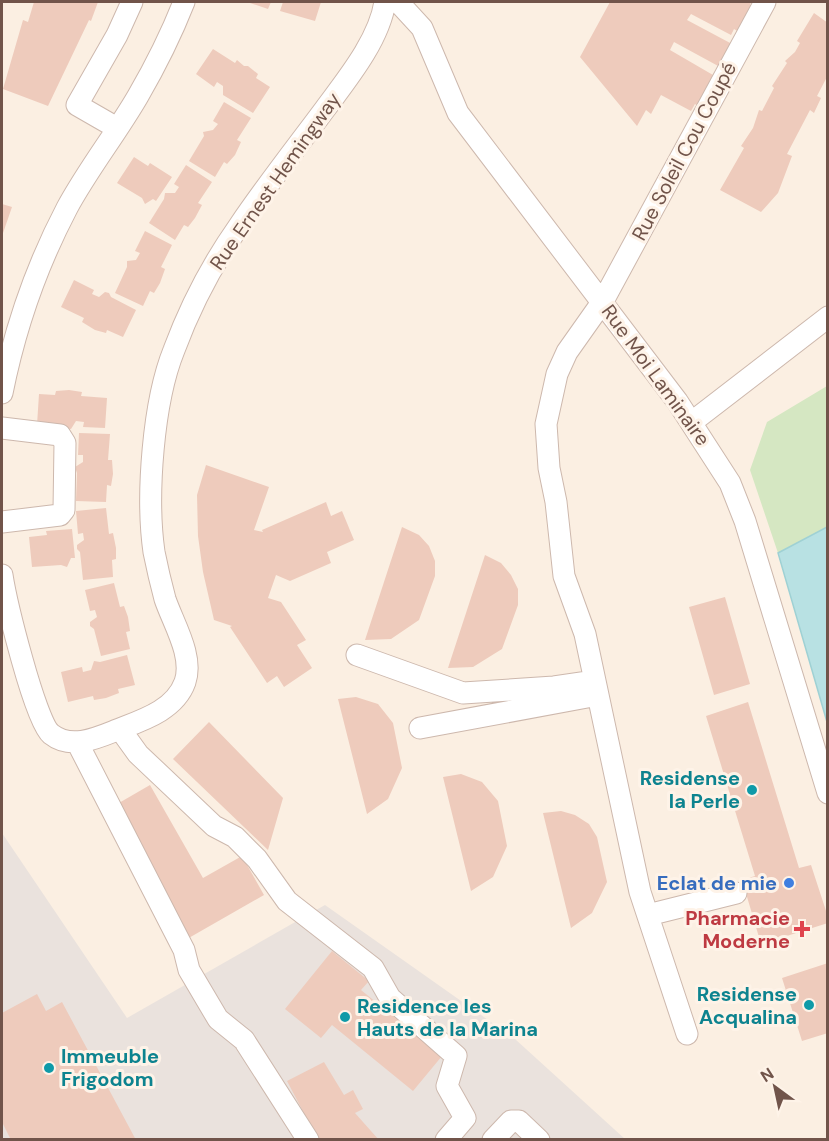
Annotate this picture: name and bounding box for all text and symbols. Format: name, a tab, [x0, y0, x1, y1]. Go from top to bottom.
street label: Rue Soleil Cou Coupé	[626, 57, 742, 245]
street label: Rue Ernest Hemingway	[204, 87, 346, 275]
street label: Rue Moi Laminaire	[596, 299, 716, 451]
place label: Residense la Perle	[640, 765, 740, 814]
marker: Residense la Perle	[745, 783, 759, 797]
place label: Eclat de mie	[657, 870, 777, 896]
marker: Eclat de mie	[782, 876, 796, 890]
place label: Pharmacie Moderne	[685, 905, 790, 954]
marker: Pharmacie Moderne	[795, 922, 809, 936]
place label: Residense Acqualina	[697, 981, 797, 1030]
place label: Residence les Hauts de la Marina	[357, 993, 538, 1042]
marker: Residense Acqualina	[802, 998, 816, 1012]
marker: Residence les Hauts de la Marina	[338, 1010, 352, 1024]
place label: Immeuble Frigodom	[61, 1043, 159, 1092]
north arrow	[745, 1057, 805, 1117]
marker: Immeuble Frigodom	[42, 1061, 56, 1075]
text: N	[756, 1063, 778, 1087]

